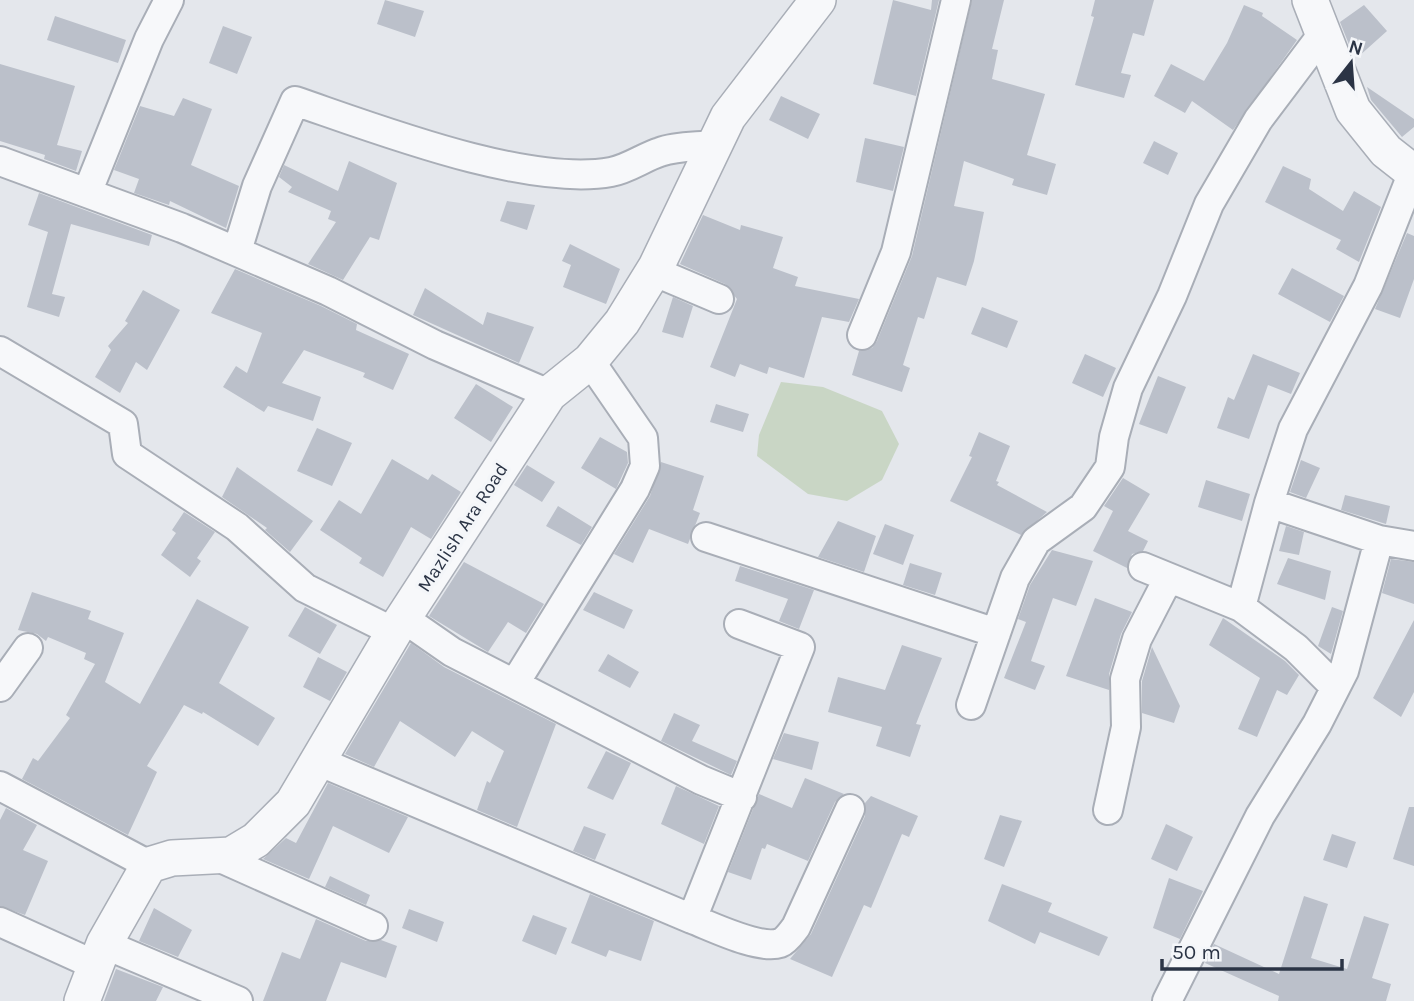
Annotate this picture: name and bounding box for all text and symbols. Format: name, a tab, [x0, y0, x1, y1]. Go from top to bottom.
north arrow	[1316, 28, 1386, 98]
text: N	[1346, 35, 1365, 60]
street label: Mazlish Ara Road	[413, 459, 513, 596]
scale bar	[1162, 928, 1342, 972]
text: 50 m	[1172, 940, 1221, 964]

